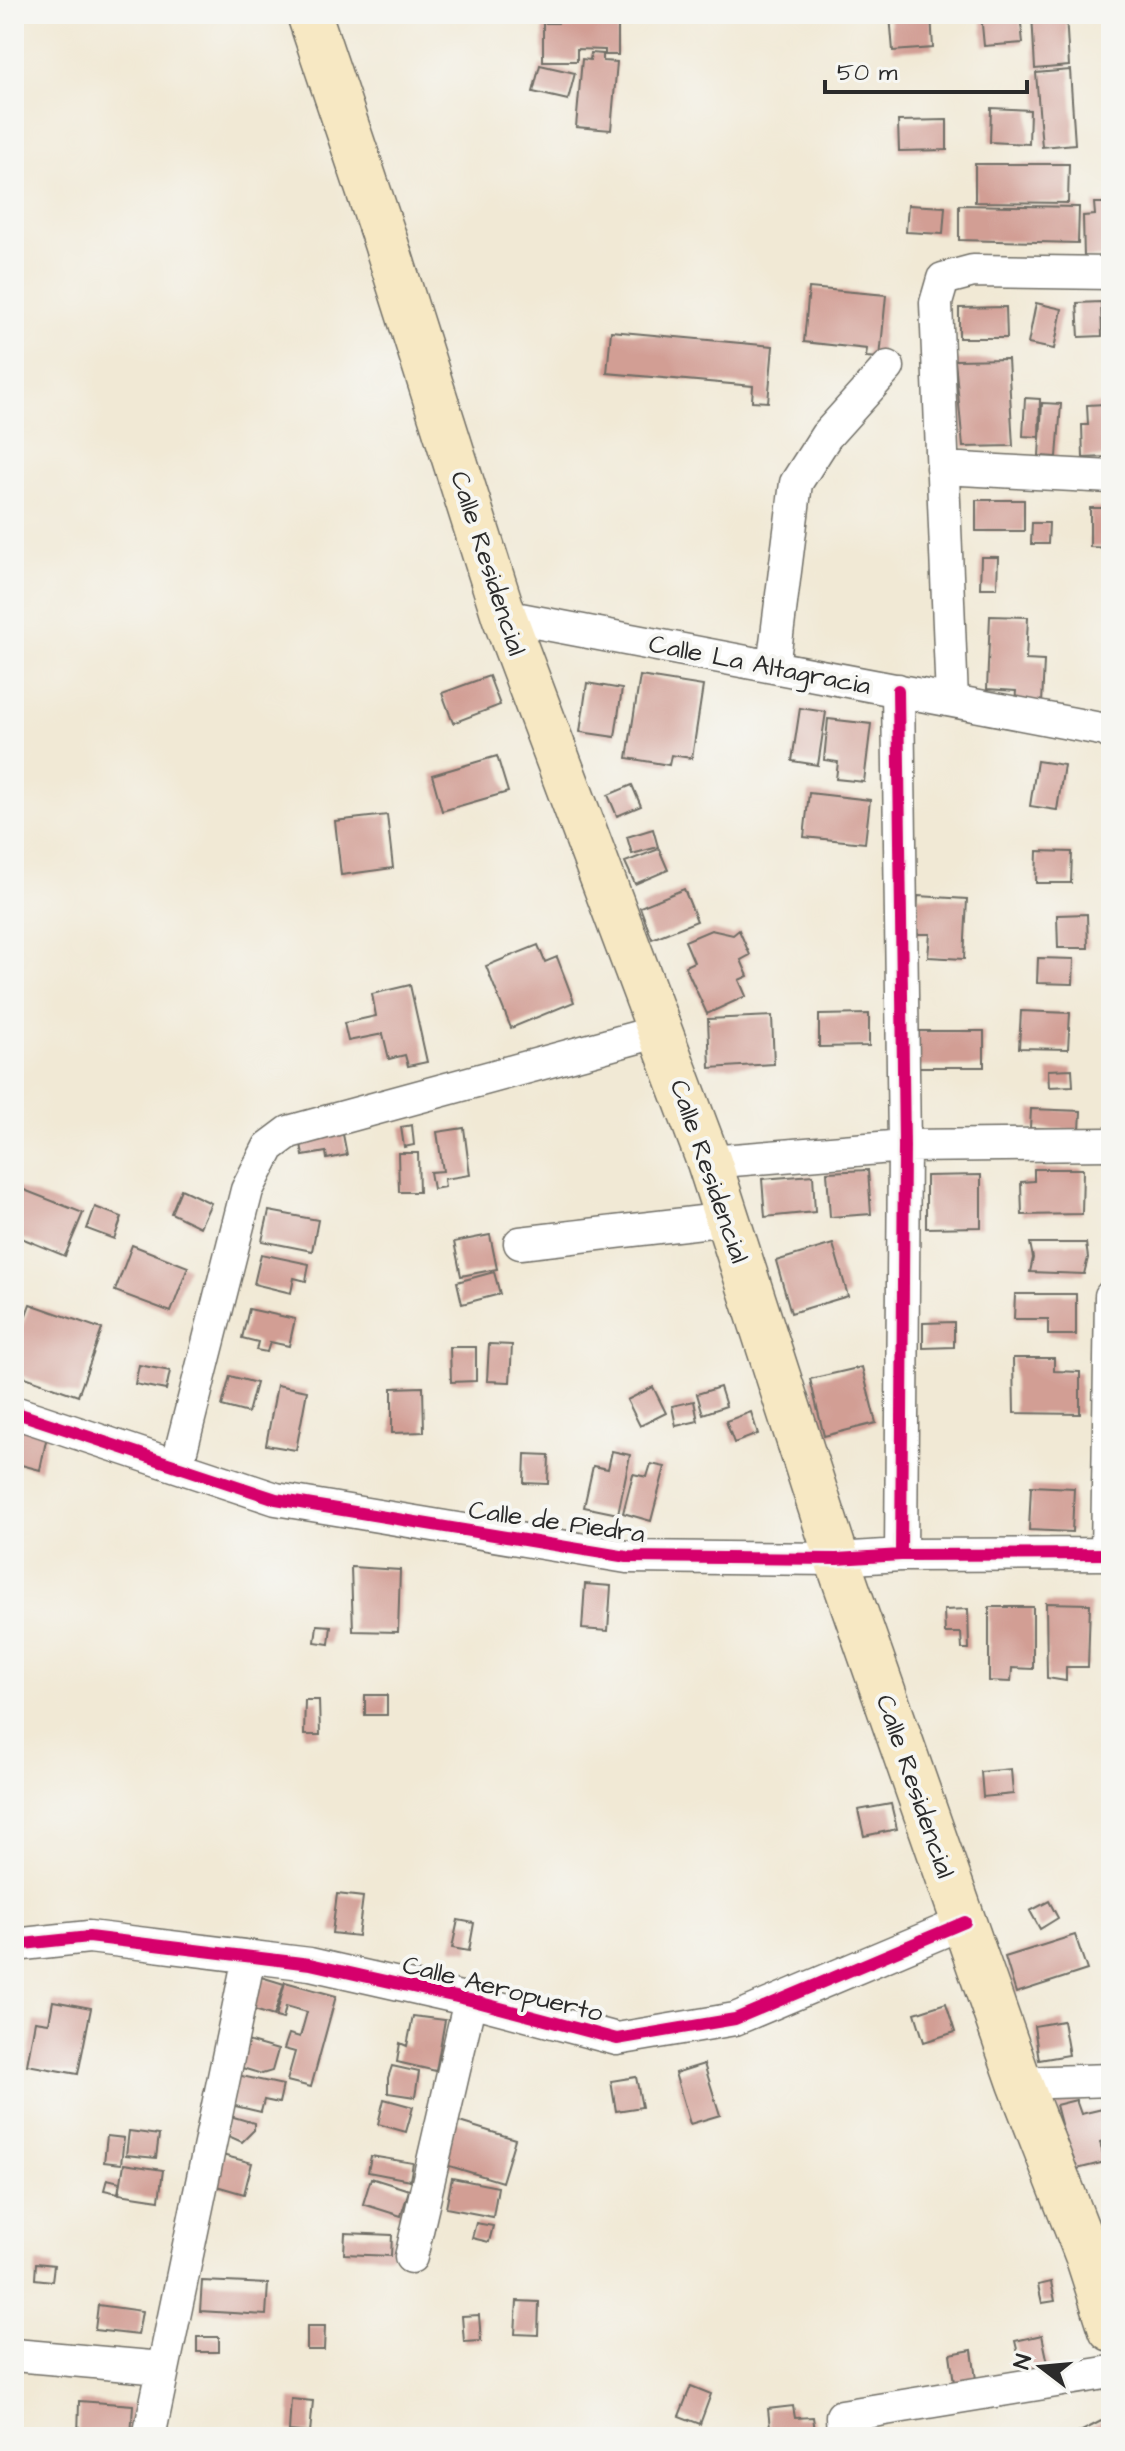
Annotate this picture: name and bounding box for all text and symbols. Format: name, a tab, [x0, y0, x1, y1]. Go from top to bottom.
scale bar	[825, 44, 1027, 94]
text: 50 m	[837, 56, 898, 90]
street label: Calle Residencial	[441, 466, 535, 660]
street label: Calle La Altagracia	[646, 626, 874, 706]
street label: Calle Residencial	[661, 1075, 757, 1268]
street label: Calle de Piedra	[466, 1492, 647, 1552]
street label: Calle Residencial	[867, 1690, 963, 1883]
street label: Calle Aeropuerto	[399, 1947, 607, 2031]
north arrow	[1001, 2327, 1081, 2407]
text: N	[1006, 2351, 1040, 2373]

